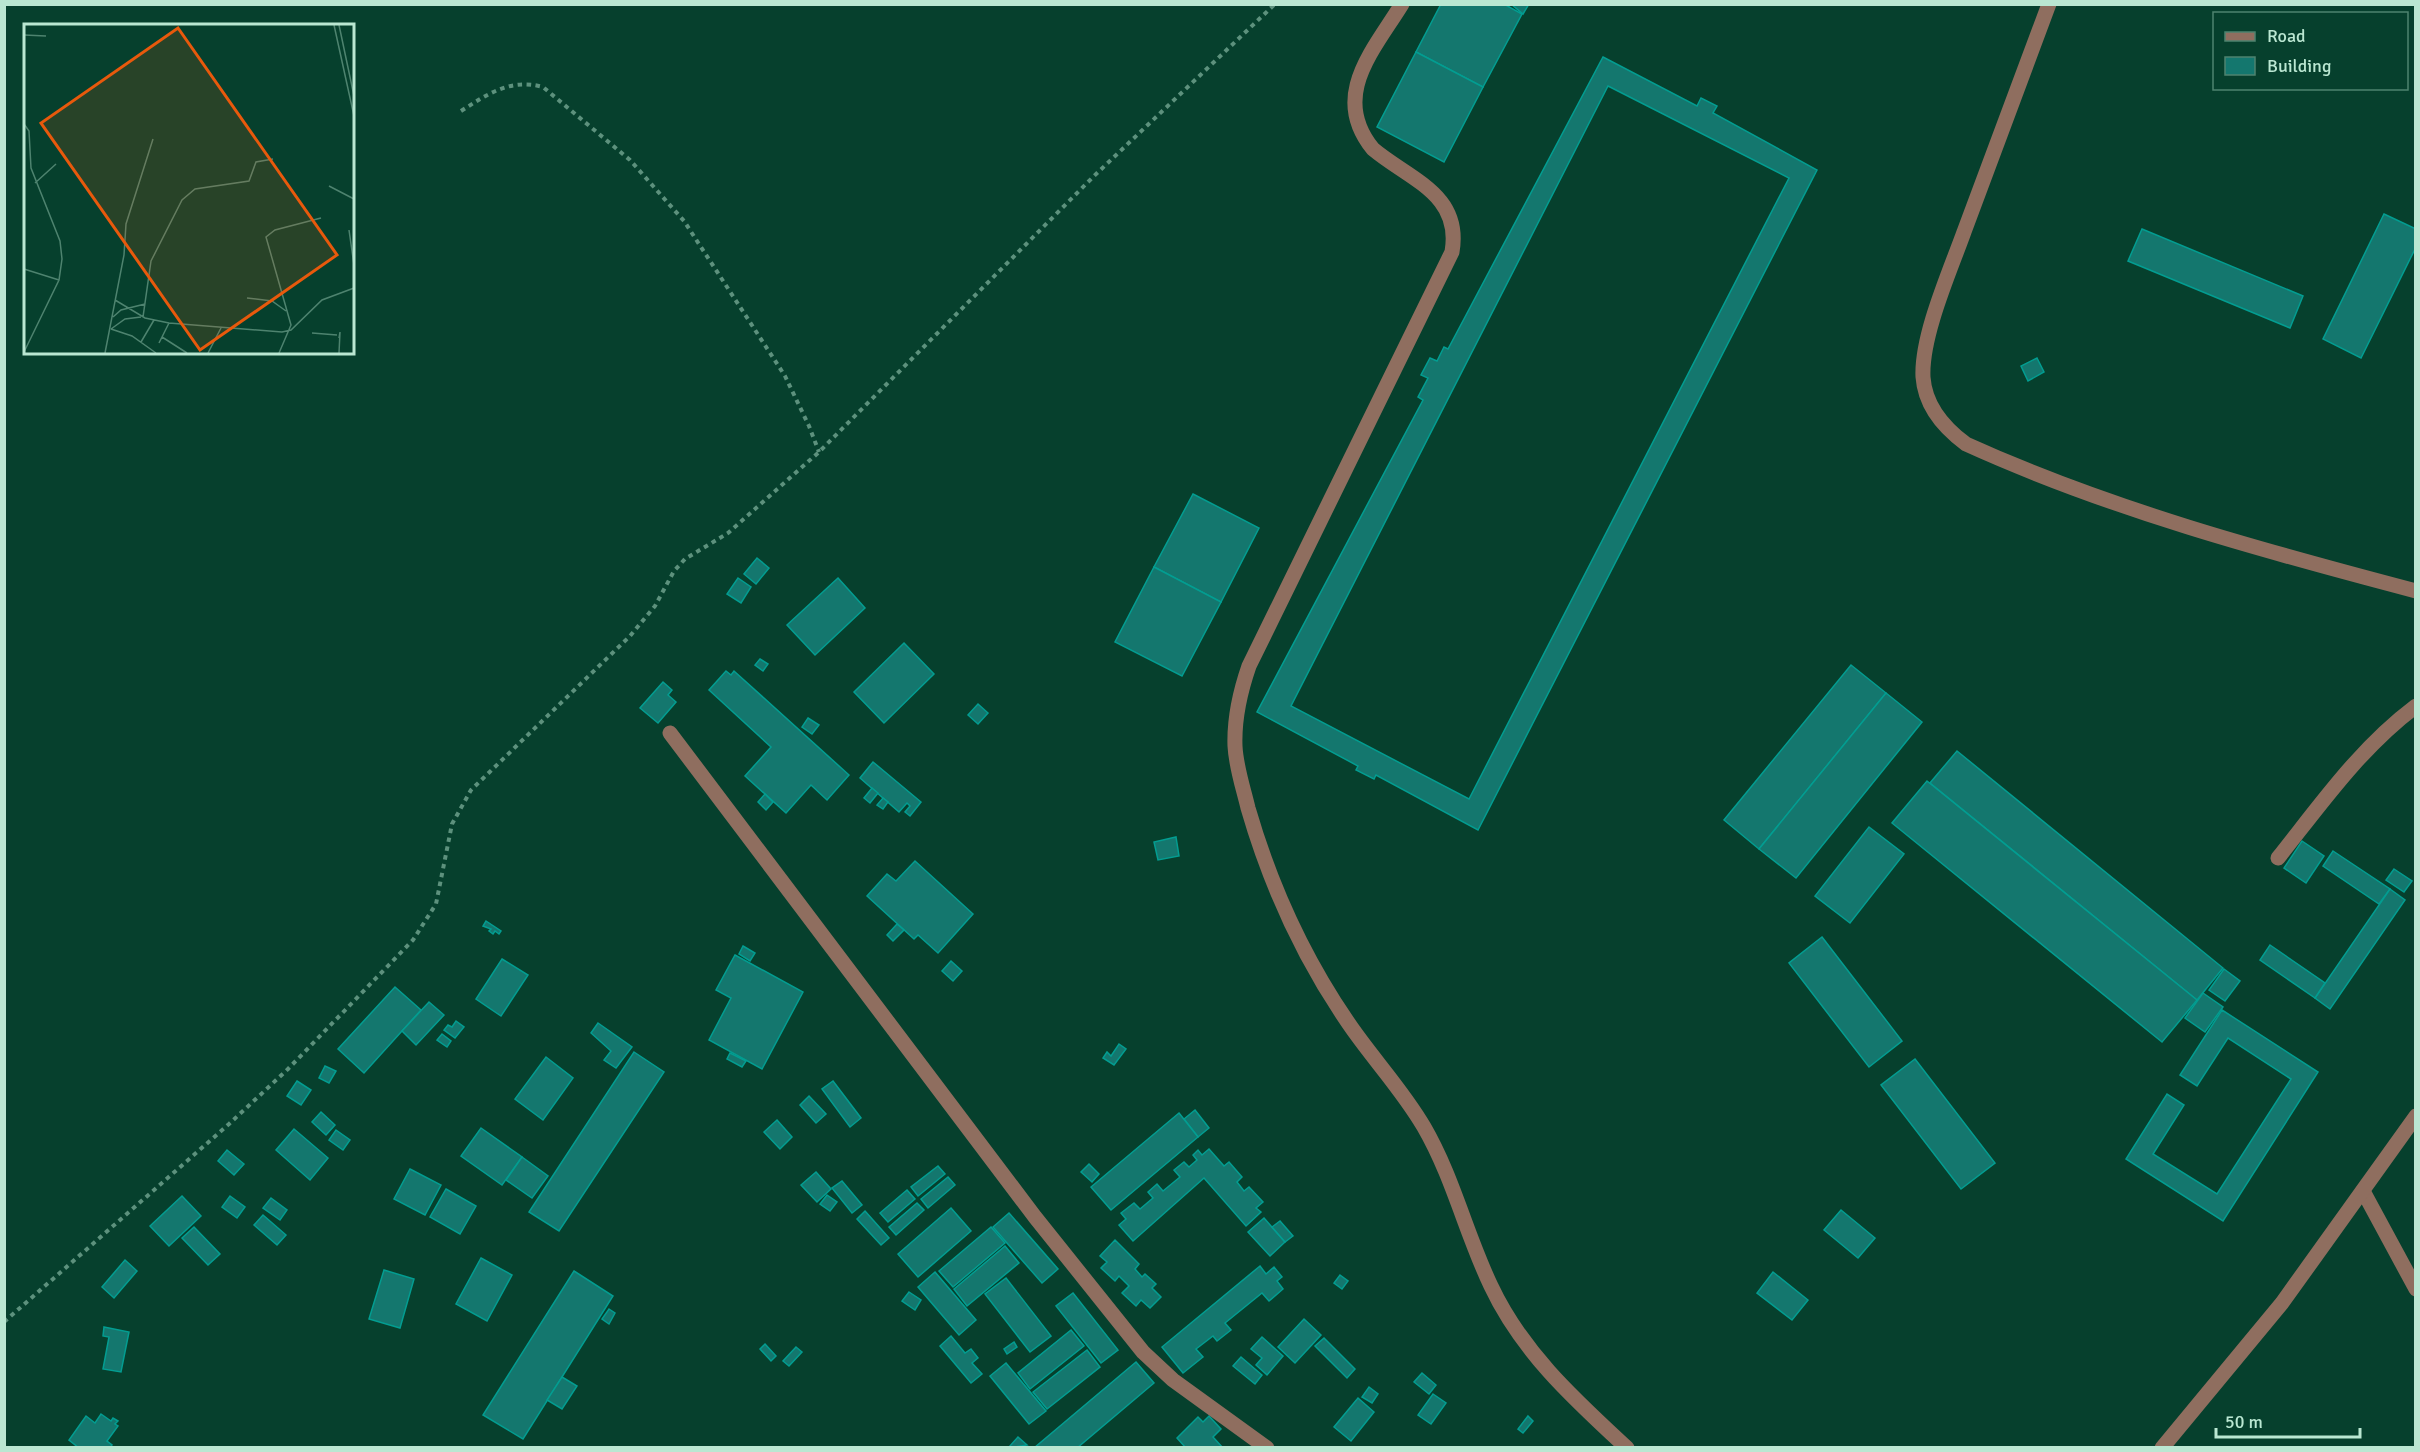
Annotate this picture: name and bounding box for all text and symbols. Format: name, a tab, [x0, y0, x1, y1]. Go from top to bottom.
legend	[2213, 12, 2408, 90]
inset map	[24, 24, 354, 354]
text: Road	[2267, 25, 2306, 47]
text: Building	[2267, 55, 2331, 77]
scale bar	[2216, 1401, 2360, 1439]
text: 50 m	[2225, 1411, 2263, 1433]

